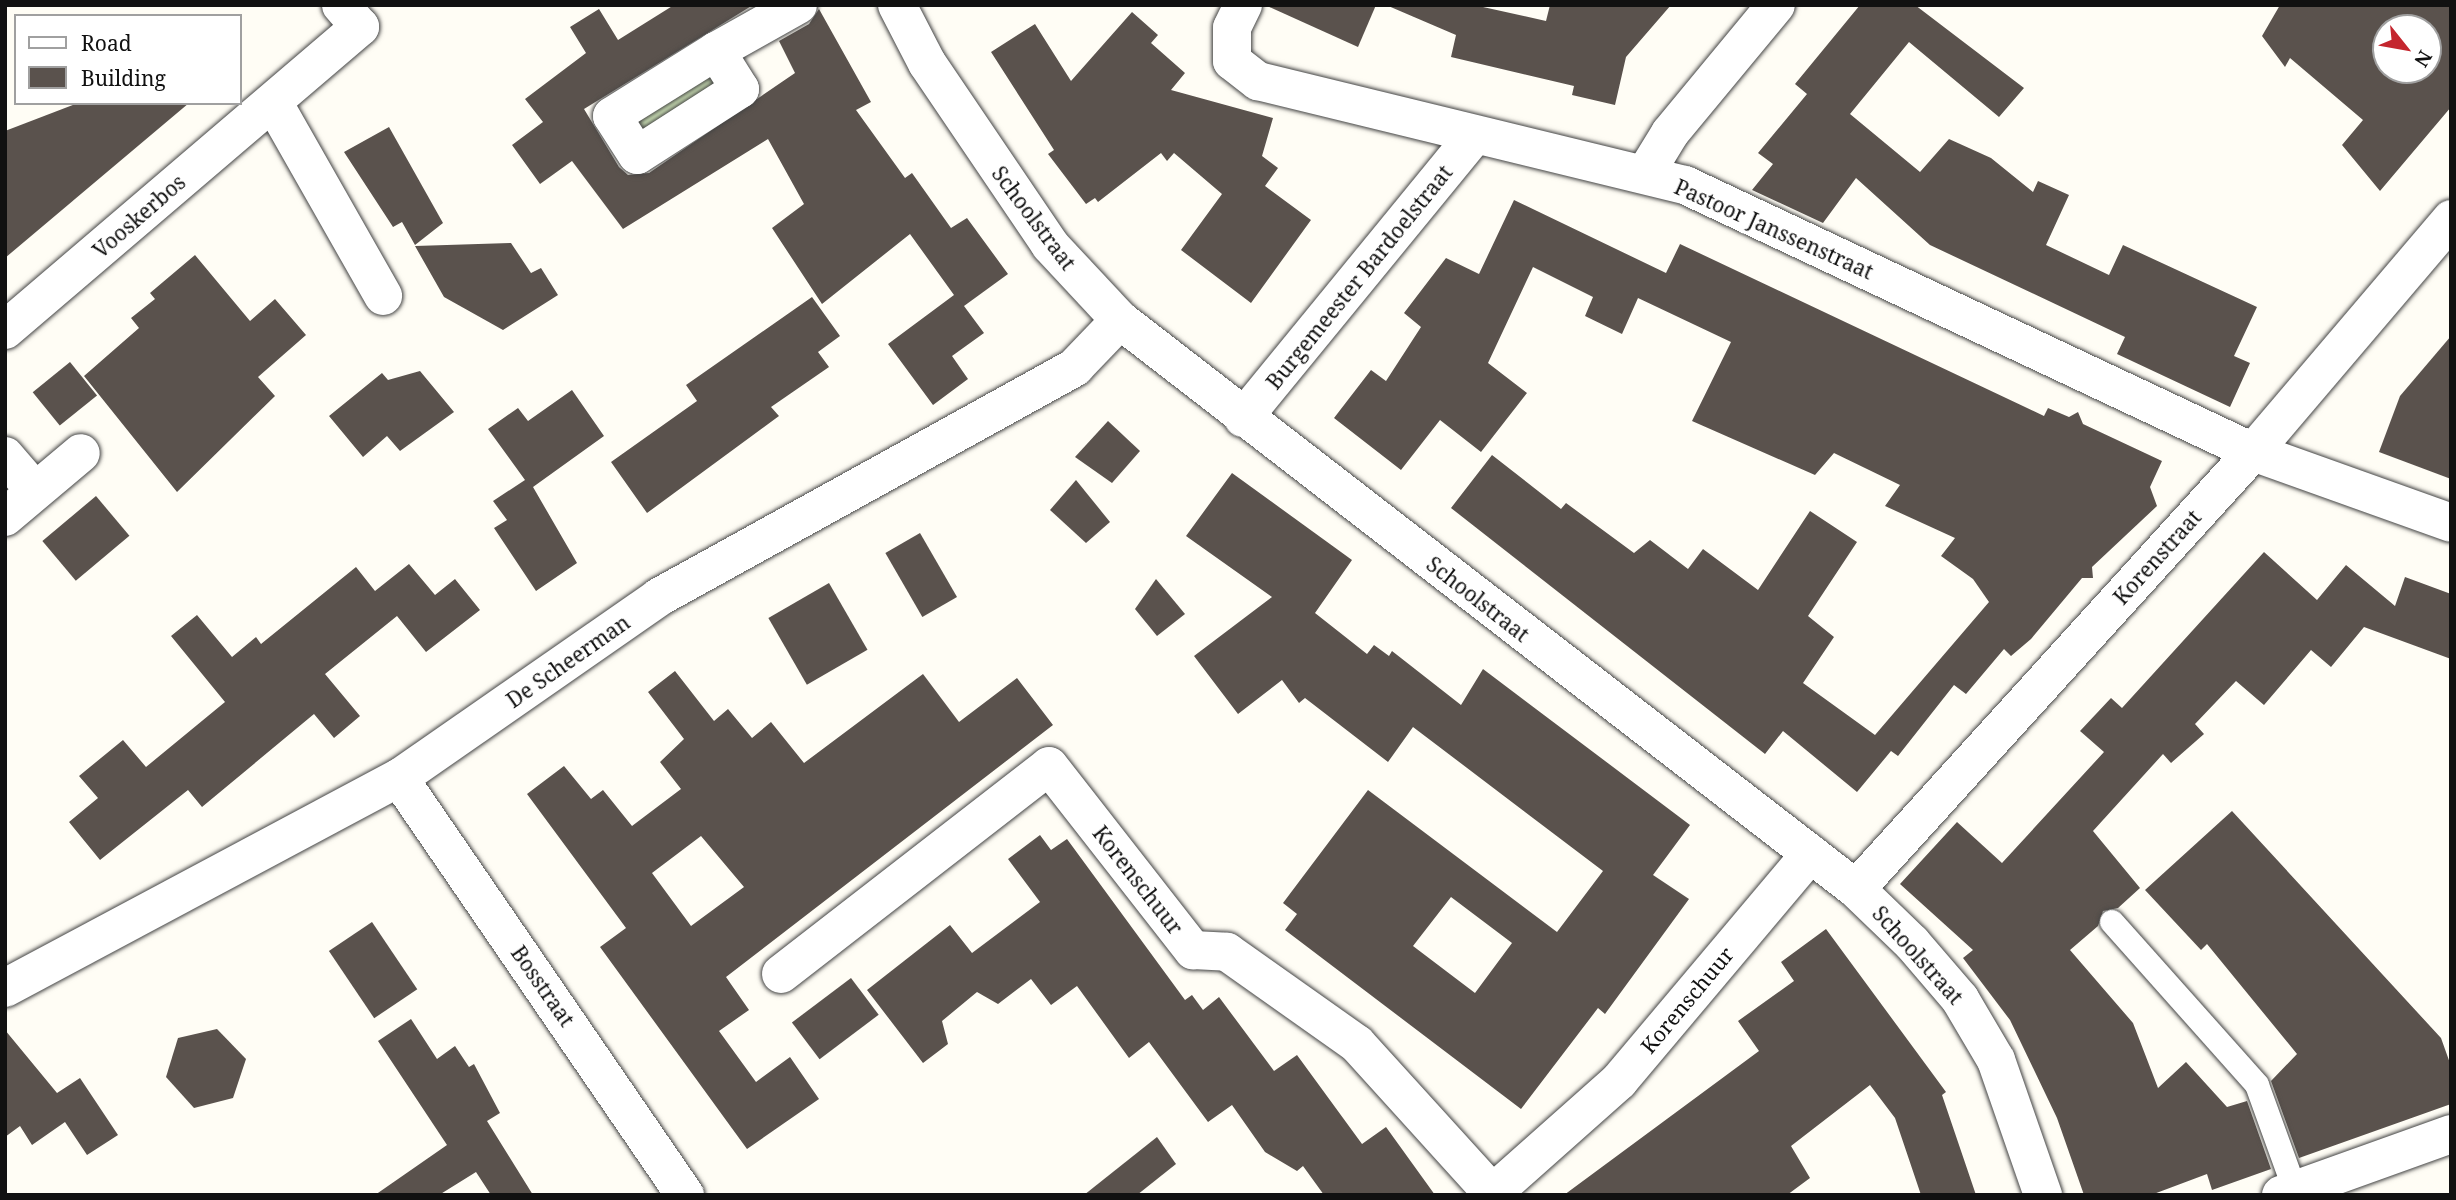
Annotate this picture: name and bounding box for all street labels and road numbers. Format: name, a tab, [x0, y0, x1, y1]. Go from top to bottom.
street label: Burgemeester Bardoelstraat	[1261, 160, 1457, 394]
street label: Schoolstraat	[987, 161, 1081, 275]
street label: Vooskerbos	[88, 169, 190, 263]
street label: Pastoor Janssenstraat	[1671, 174, 1877, 284]
street label: Korenstraat	[2108, 505, 2206, 609]
street label: Schoolstraat	[1422, 551, 1534, 647]
street label: De Scheerman	[502, 609, 634, 713]
street label: Korenschuur	[1088, 821, 1188, 939]
street label: Schoolstraat	[1867, 901, 1969, 1009]
street label: Bosstraat	[506, 941, 580, 1031]
street label: Korenschuur	[1635, 942, 1739, 1058]

